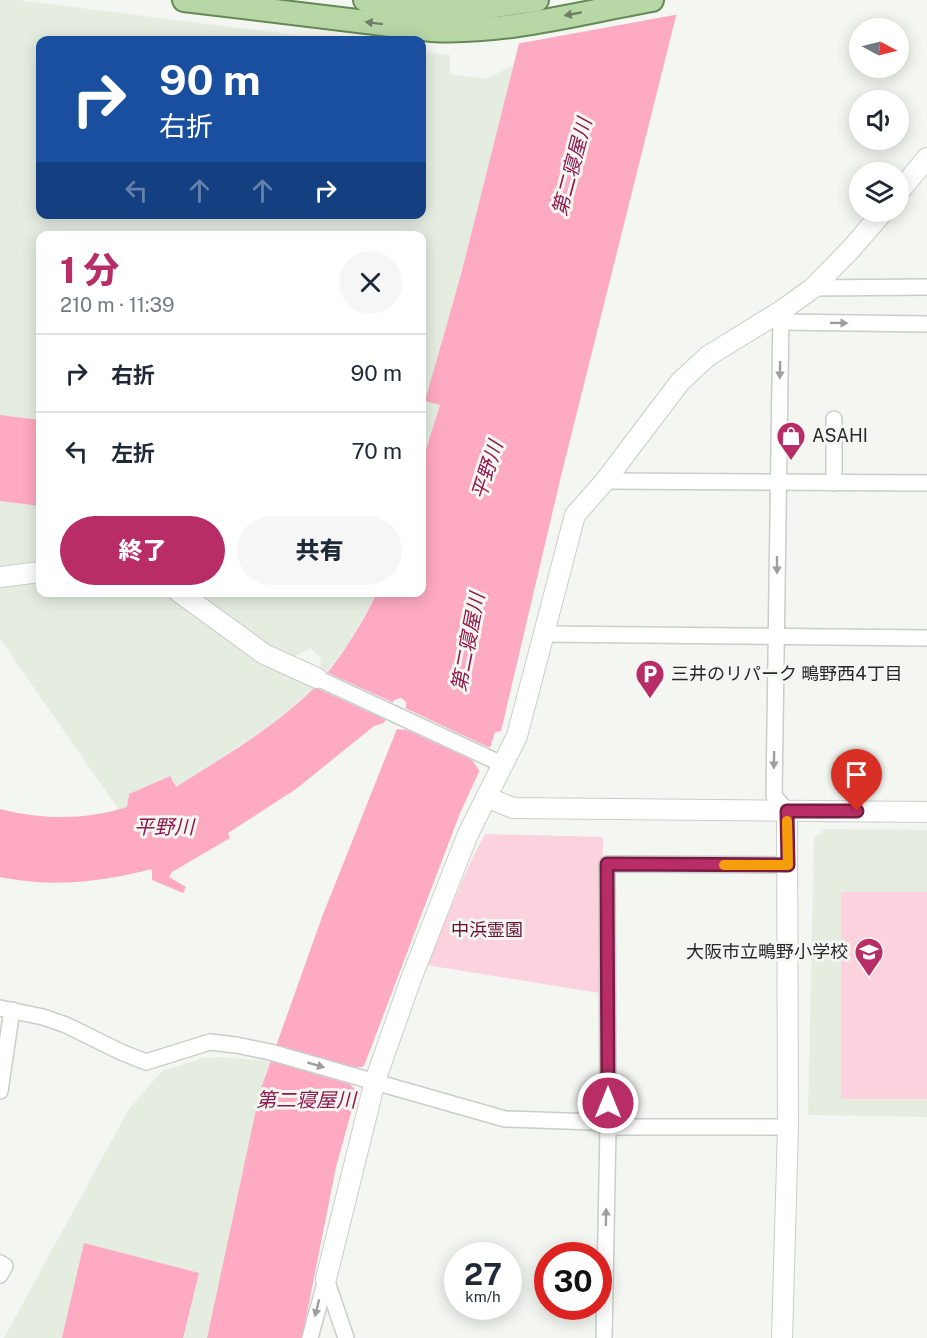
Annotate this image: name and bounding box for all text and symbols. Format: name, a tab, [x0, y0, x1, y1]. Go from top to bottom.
one-way arrow	[564, 10, 583, 19]
one-way arrow	[364, 18, 383, 28]
north arrow	[849, 18, 909, 78]
map controls	[849, 18, 909, 222]
text: 90 m	[159, 55, 261, 104]
icon: right	[60, 60, 138, 138]
button: sound	[849, 90, 909, 150]
text: 右折	[159, 110, 213, 142]
water label: 第二寝屋川	[547, 114, 597, 218]
button: layers	[849, 162, 909, 222]
icon: left	[120, 174, 153, 207]
icon: ahead	[183, 174, 216, 207]
icon: ahead	[246, 174, 279, 207]
icon: right	[309, 174, 342, 207]
text: 1 分	[60, 249, 120, 291]
button: close	[339, 251, 402, 314]
text: 210 m · 11:39	[60, 293, 174, 317]
one-way arrow	[830, 318, 849, 328]
icon: right	[60, 357, 93, 390]
text: 90 m	[351, 360, 402, 386]
one-way arrow	[775, 360, 785, 379]
text: 右折	[111, 362, 155, 388]
shop icon: ASAHI	[775, 420, 807, 462]
place label: ASAHI	[812, 425, 868, 446]
icon: left	[60, 435, 93, 468]
water label: 平野川	[466, 436, 508, 502]
text: 70 m	[351, 438, 402, 464]
text: 左折	[111, 440, 155, 466]
button: 終了	[60, 516, 225, 585]
button: 共有	[237, 516, 402, 585]
one-way arrow	[772, 555, 782, 574]
water label: 第二寝屋川	[447, 589, 490, 693]
parking icon: 三井のリパーク 鴫野西4丁目	[634, 658, 666, 700]
place label: 三井のリパーク 鴫野西4丁目	[671, 663, 903, 684]
pin	[831, 749, 882, 811]
one-way arrow	[770, 750, 779, 769]
icon: arrive	[840, 758, 873, 791]
water label: 平野川	[134, 815, 196, 839]
park label: 中浜霊園	[451, 919, 523, 940]
school or university icon: 大阪市立鴫野小学校	[853, 936, 885, 978]
place label: 大阪市立鴫野小学校	[686, 941, 848, 962]
one-way arrow	[307, 1061, 325, 1070]
position arrow	[576, 1071, 640, 1135]
water label: 第二寝屋川	[256, 1088, 358, 1112]
one-way arrow	[601, 1207, 611, 1226]
speed limit sign: 30	[534, 1242, 612, 1320]
text: 27	[464, 1256, 502, 1292]
text: km/h	[465, 1288, 501, 1305]
one-way arrow	[312, 1299, 321, 1318]

